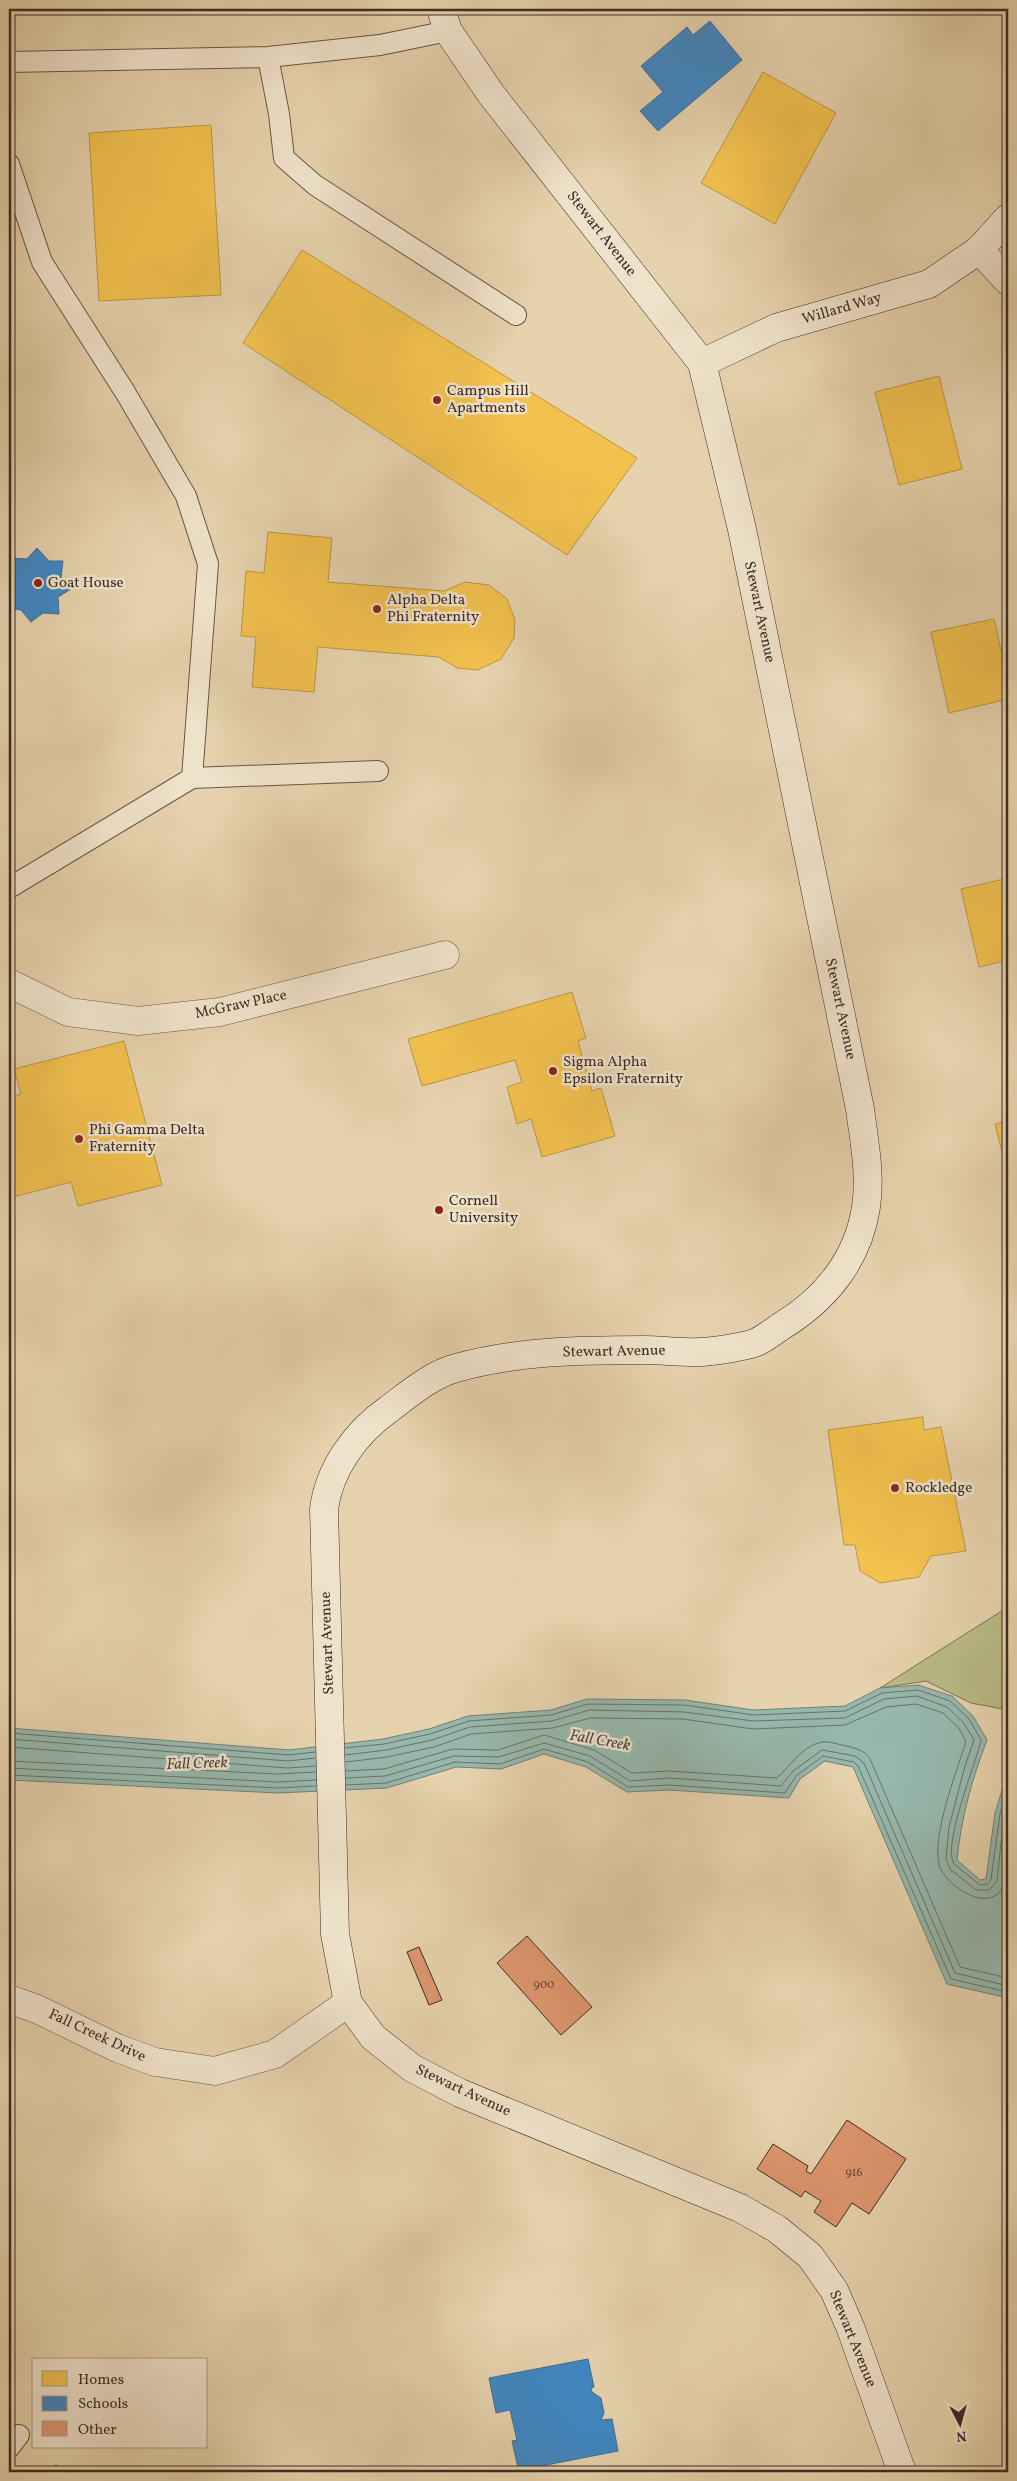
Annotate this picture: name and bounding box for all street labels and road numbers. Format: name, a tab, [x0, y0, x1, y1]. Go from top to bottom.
street label: Stewart Avenue	[561, 187, 641, 281]
street label: Willard Way	[800, 288, 884, 330]
street label: Stewart Avenue	[738, 559, 780, 665]
street label: Stewart Avenue	[819, 956, 861, 1062]
street label: McGraw Place	[193, 985, 289, 1025]
street label: Stewart Avenue	[562, 1341, 666, 1363]
street label: Stewart Avenue	[316, 1591, 340, 1695]
street label: Fall Creek Drive	[45, 2004, 149, 2068]
street label: Stewart Avenue	[412, 2060, 514, 2122]
street label: Stewart Avenue	[823, 2287, 881, 2391]

